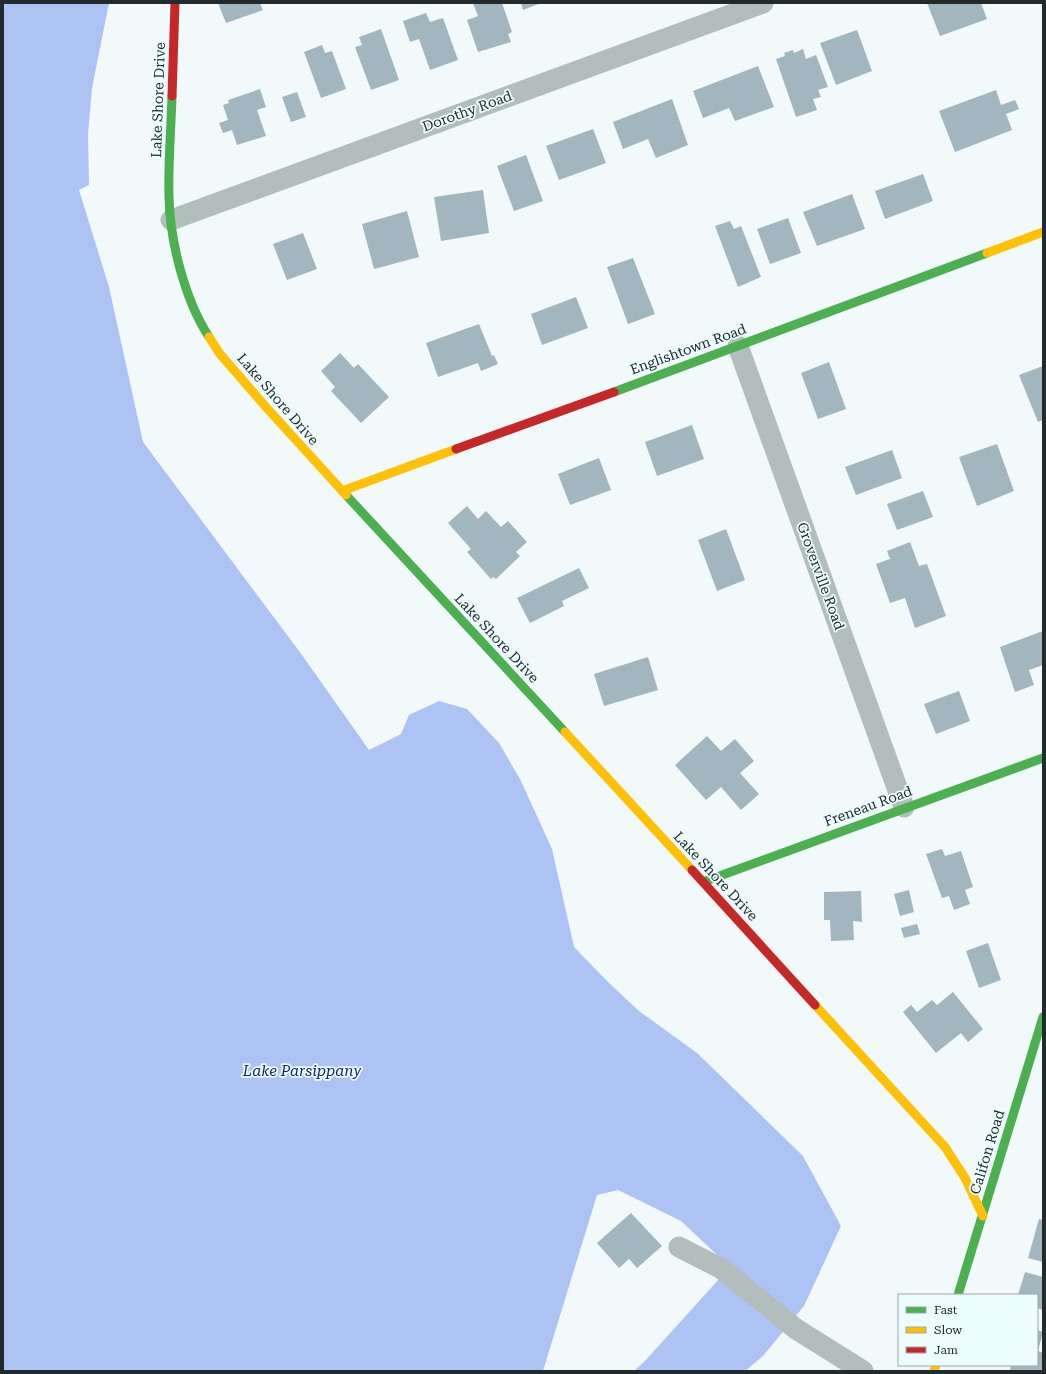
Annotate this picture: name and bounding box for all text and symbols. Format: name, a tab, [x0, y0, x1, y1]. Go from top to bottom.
street label: Lake Shore Drive	[148, 42, 168, 158]
street label: Dorothy Road	[420, 87, 514, 135]
street label: Englishtown Road	[628, 321, 748, 377]
street label: Lake Shore Drive	[234, 350, 322, 448]
street label: Groverville Road	[794, 520, 848, 632]
street label: Lake Shore Drive	[452, 590, 543, 686]
street label: Freneau Road	[822, 783, 914, 829]
street label: Lake Shore Drive	[671, 828, 762, 924]
water label: Lake Parsippany	[242, 1062, 361, 1080]
street label: Califon Road	[967, 1108, 1007, 1196]
legend	[898, 1294, 1038, 1366]
text: Fast	[934, 1303, 958, 1317]
text: Slow	[934, 1323, 962, 1337]
text: Jam	[934, 1343, 958, 1357]

